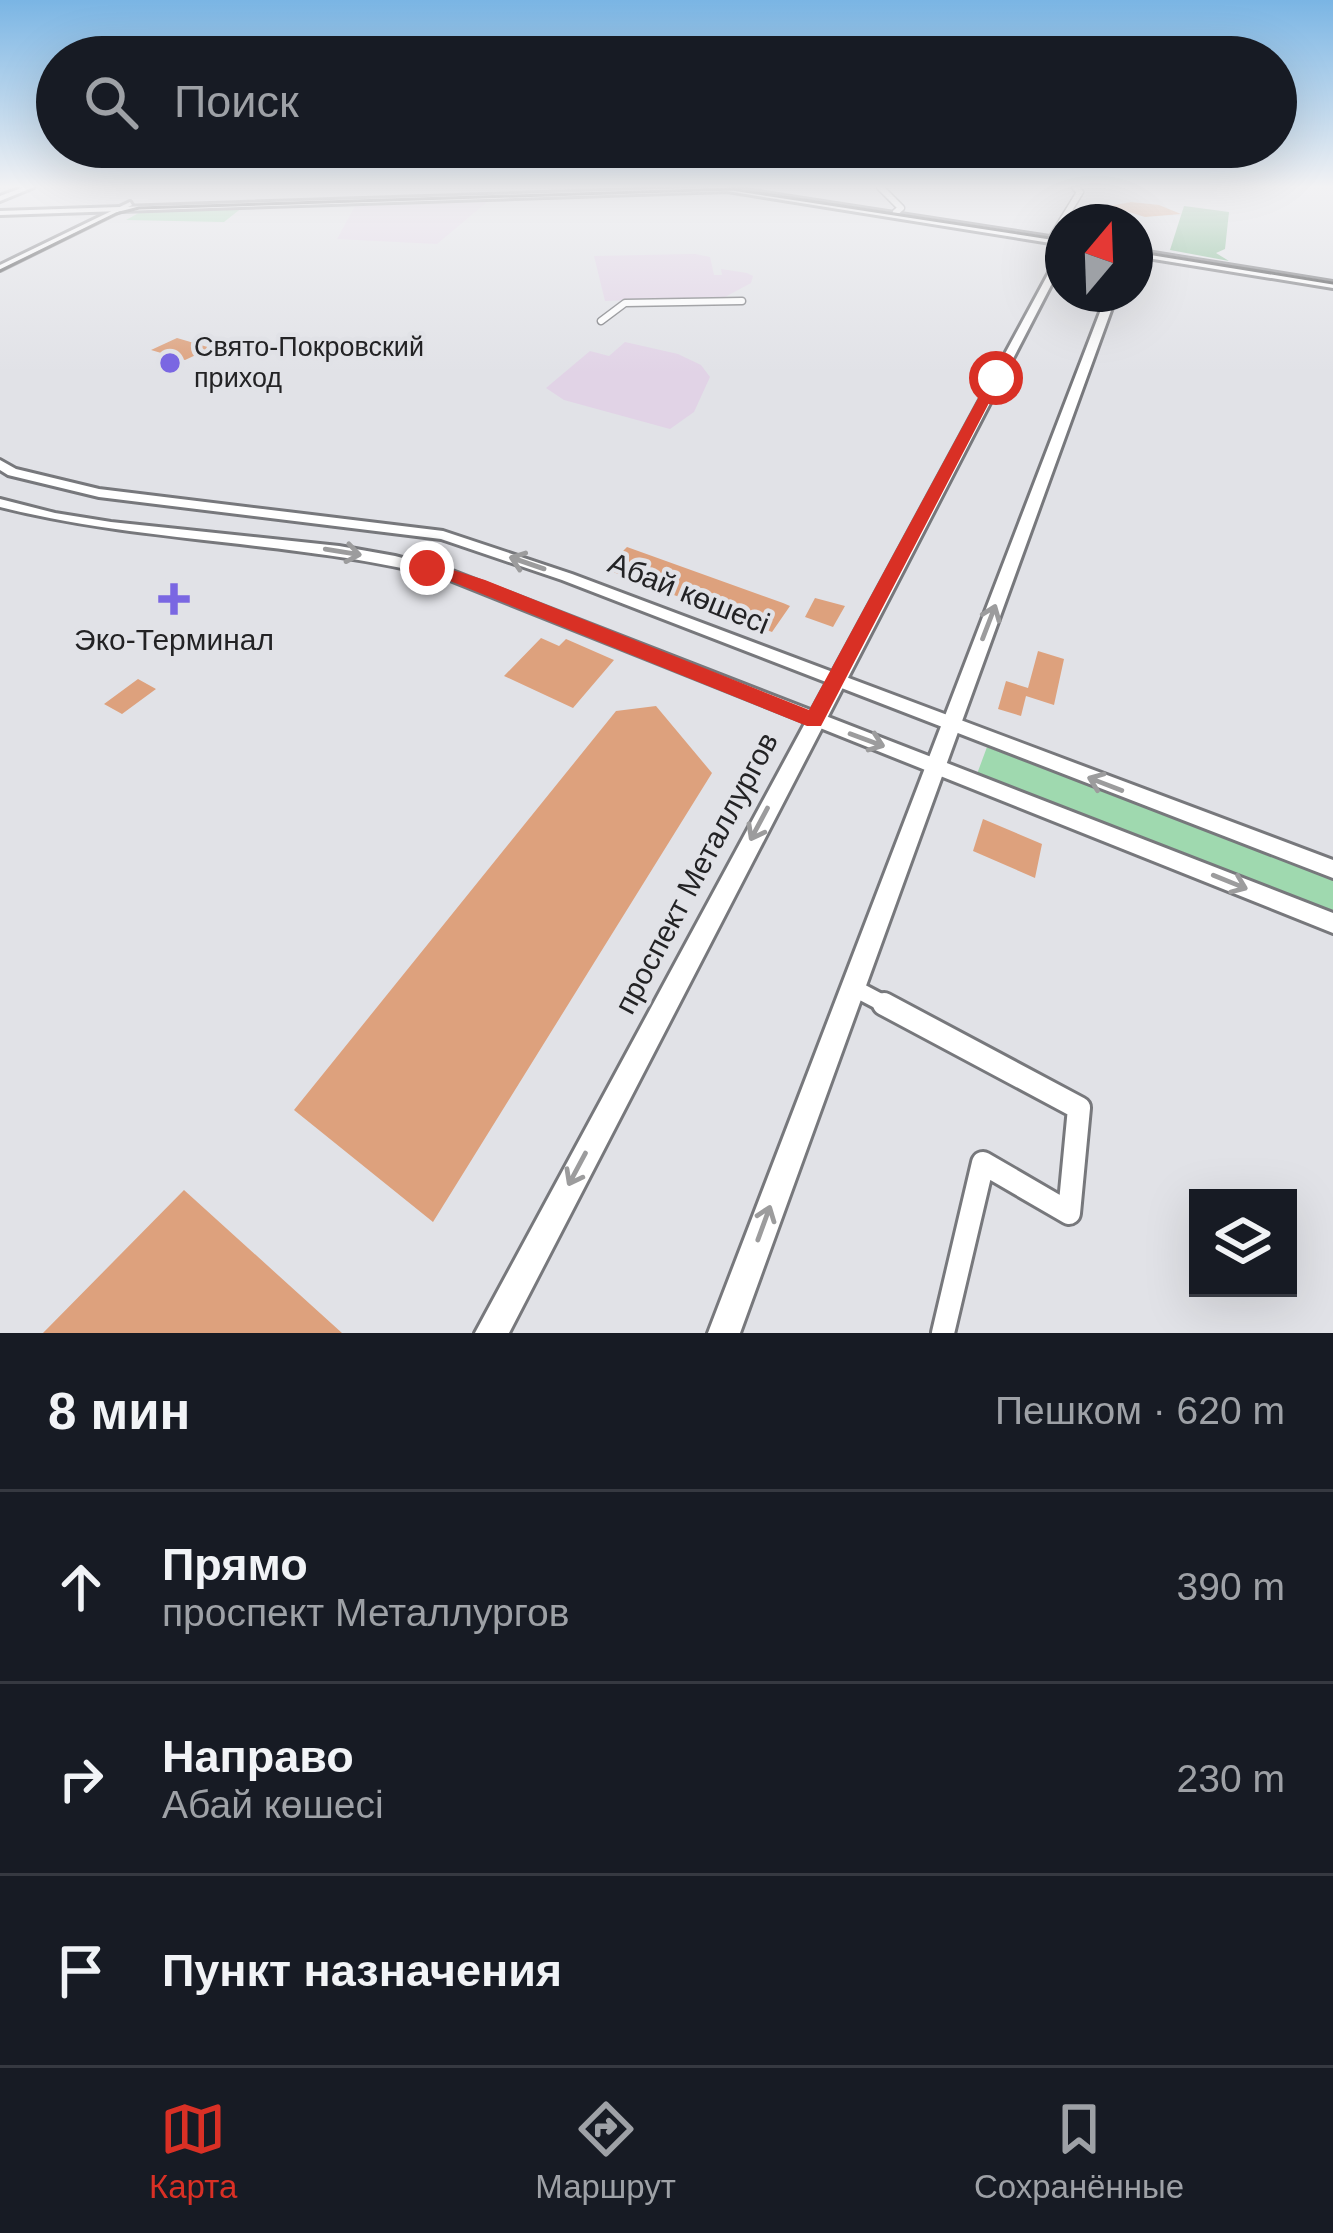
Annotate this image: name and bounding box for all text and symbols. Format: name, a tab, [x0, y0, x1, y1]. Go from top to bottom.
search box	[36, 36, 1297, 168]
icon: search	[78, 69, 144, 135]
text: Поиск	[174, 76, 299, 127]
north arrow	[1045, 204, 1153, 312]
place label: Свято-Покровский приход	[194, 332, 424, 393]
marker: Свято-Покровский приход	[157, 350, 183, 376]
route start	[969, 351, 1023, 405]
one-way arrow	[323, 541, 362, 564]
route end	[400, 541, 454, 595]
street label: Абай көшесі	[604, 546, 774, 640]
one-way arrow	[510, 551, 547, 572]
marker: Эко-Терминал	[158, 583, 190, 615]
one-way arrow	[980, 604, 1001, 641]
place label: Эко-Терминал	[74, 623, 274, 656]
street label: проспект Металлургов	[608, 727, 784, 1019]
one-way arrow	[848, 731, 885, 752]
one-way arrow	[1088, 772, 1125, 793]
one-way arrow	[746, 805, 769, 841]
one-way arrow	[1211, 873, 1248, 894]
one-way arrow	[565, 1150, 588, 1186]
map controls	[1189, 1189, 1297, 1297]
button: layers	[1189, 1189, 1297, 1297]
one-way arrow	[755, 1206, 777, 1243]
text: 8 мин	[48, 1383, 190, 1440]
text: Пешком · 620 m	[995, 1389, 1285, 1432]
text: Прямо	[162, 1539, 308, 1590]
icon: ahead	[48, 1554, 114, 1620]
text: 390 m	[1177, 1565, 1285, 1608]
text: проспект Металлургов	[162, 1591, 569, 1634]
text: Направо	[162, 1731, 354, 1782]
icon: right	[48, 1746, 114, 1812]
text: 230 m	[1177, 1757, 1285, 1800]
text: Абай көшесі	[162, 1783, 384, 1826]
icon: arrive	[48, 1938, 114, 2004]
text: Пункт назначения	[162, 1945, 562, 1996]
tab: Карта	[149, 2096, 237, 2206]
tab: Маршрут	[535, 2096, 676, 2206]
tab: Сохранённые	[974, 2096, 1184, 2206]

